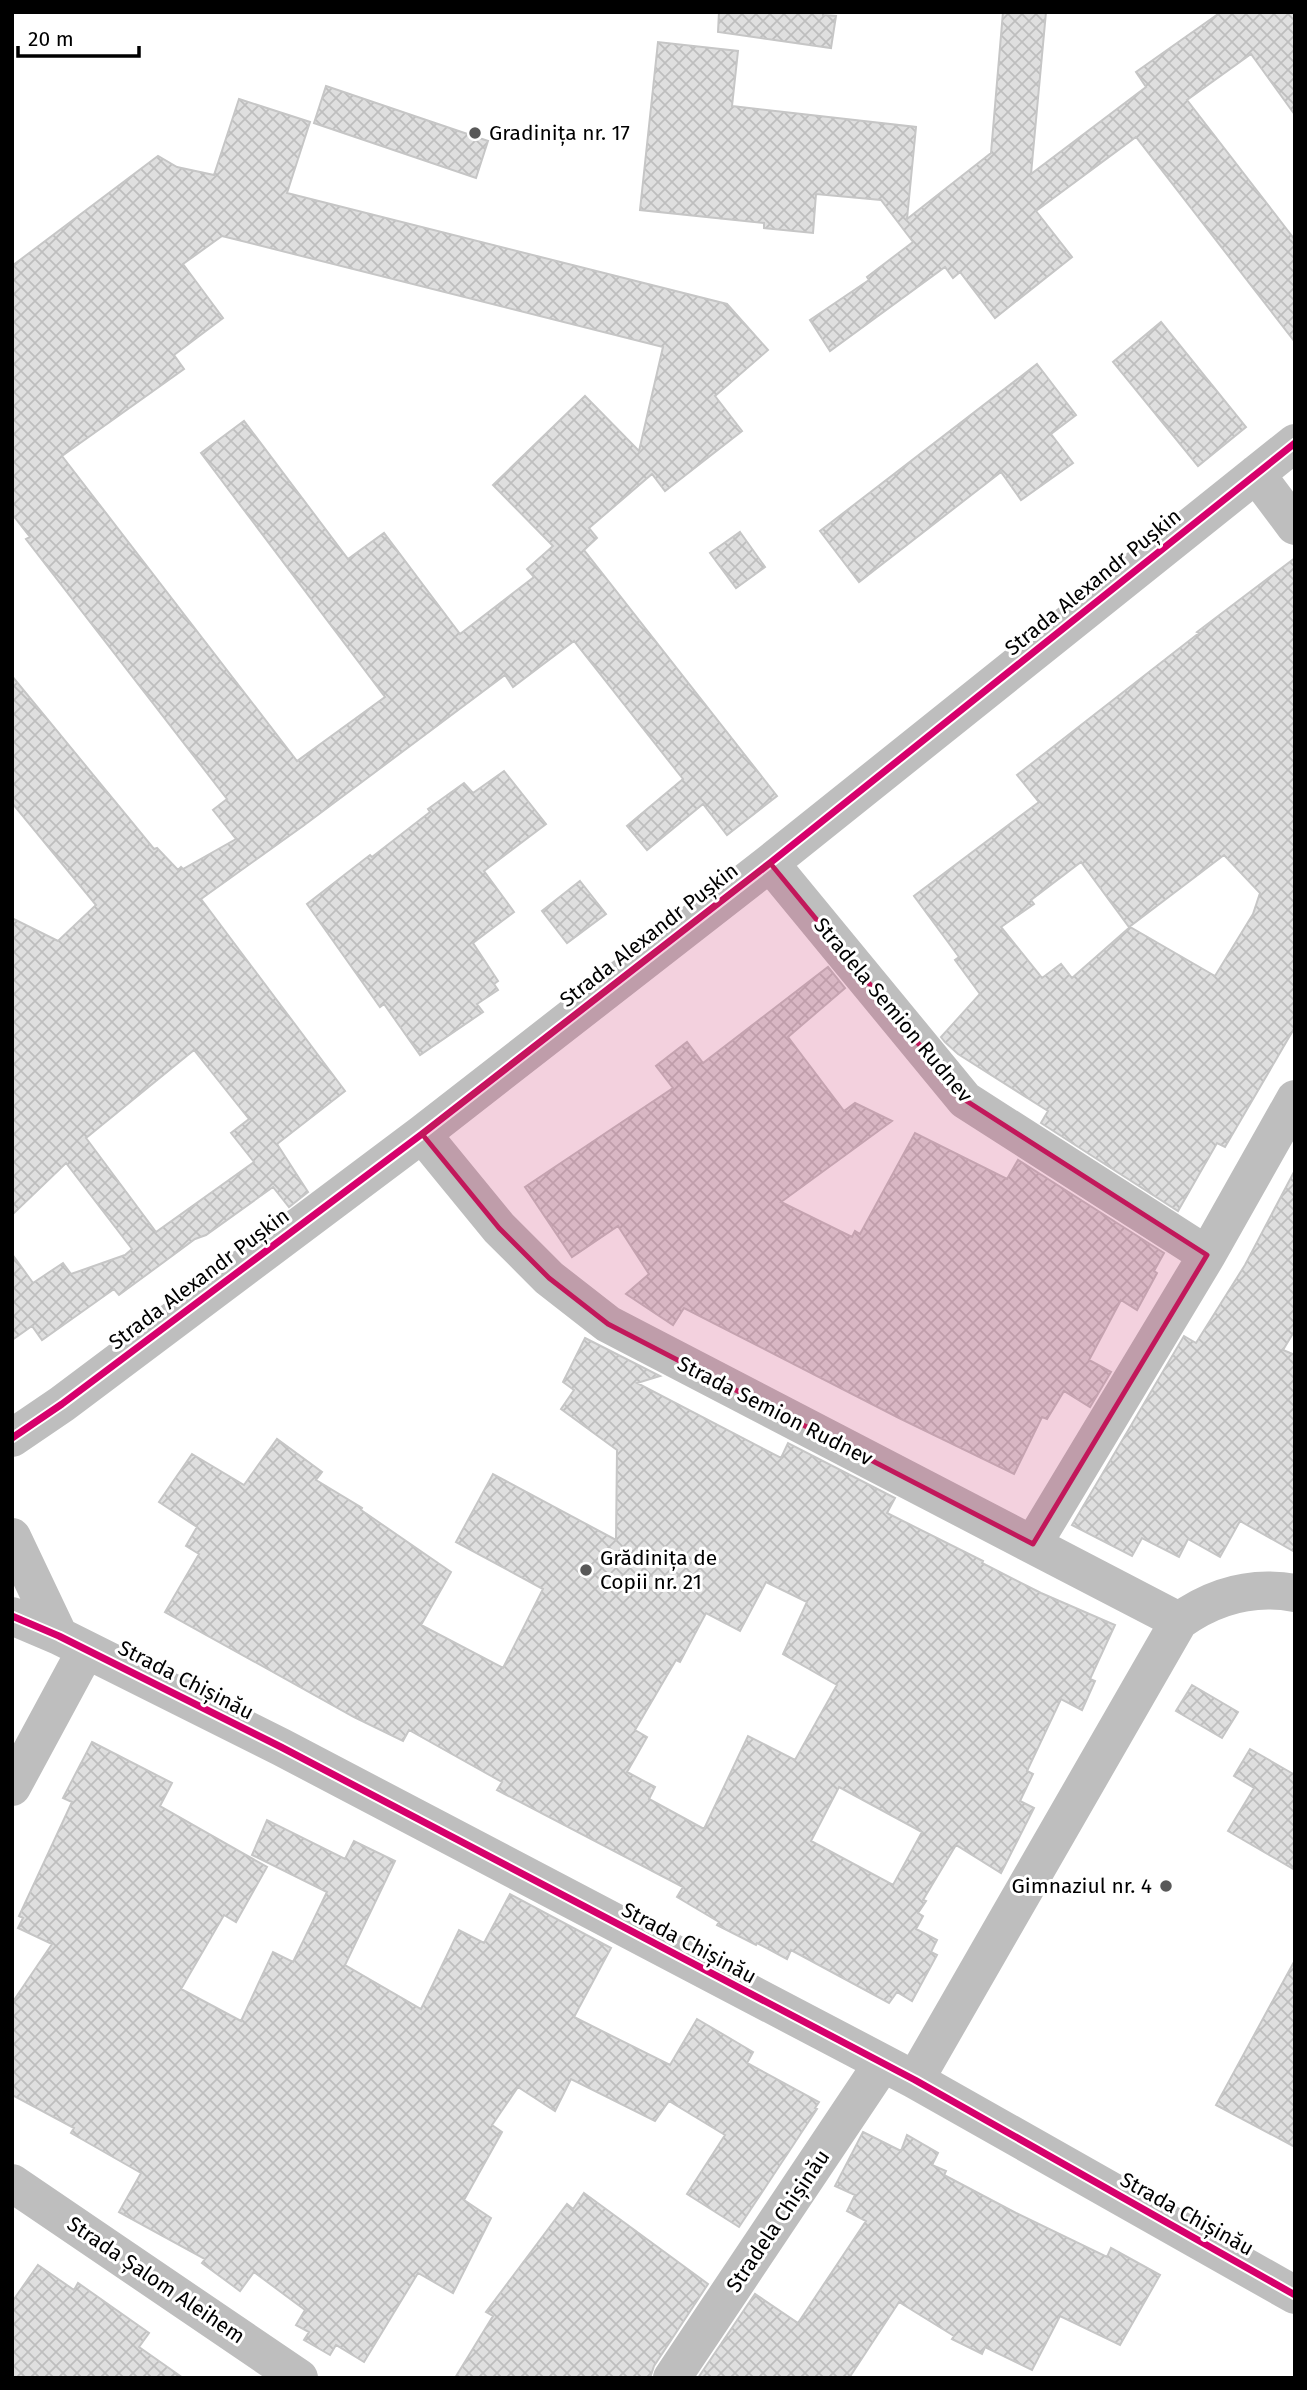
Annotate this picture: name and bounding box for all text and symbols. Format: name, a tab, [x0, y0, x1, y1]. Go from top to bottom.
scale bar	[18, 14, 138, 58]
text: 20 m	[28, 26, 74, 52]
place label: Gradinița nr. 17	[489, 120, 630, 146]
marker: Gradinița nr. 17	[467, 125, 483, 141]
street label: Strada Alexandr Pușkin	[1000, 503, 1186, 661]
street label: Strada Alexandr Pușkin	[555, 857, 743, 1013]
street label: Stradela Semion Rudnev	[808, 912, 978, 1108]
street label: Strada Alexandr Pușkin	[104, 1203, 294, 1355]
street label: Strada Semion Rudnev	[673, 1350, 878, 1472]
place label: Grădinița de Copii nr. 21	[600, 1545, 717, 1595]
marker: Grădinița de Copii nr. 21	[578, 1562, 594, 1578]
street label: Strada Chișinău	[114, 1635, 258, 1725]
place label: Gimnaziul nr. 4	[1012, 1873, 1152, 1899]
marker: Gimnaziul nr. 4	[1158, 1878, 1174, 1894]
street label: Strada Chișinău	[617, 1897, 761, 1989]
street label: Stradela Chișinău	[721, 2145, 835, 2297]
street label: Strada Chișinău	[1116, 2167, 1258, 2261]
street label: Strada Șalom Aleihem	[62, 2211, 250, 2349]

